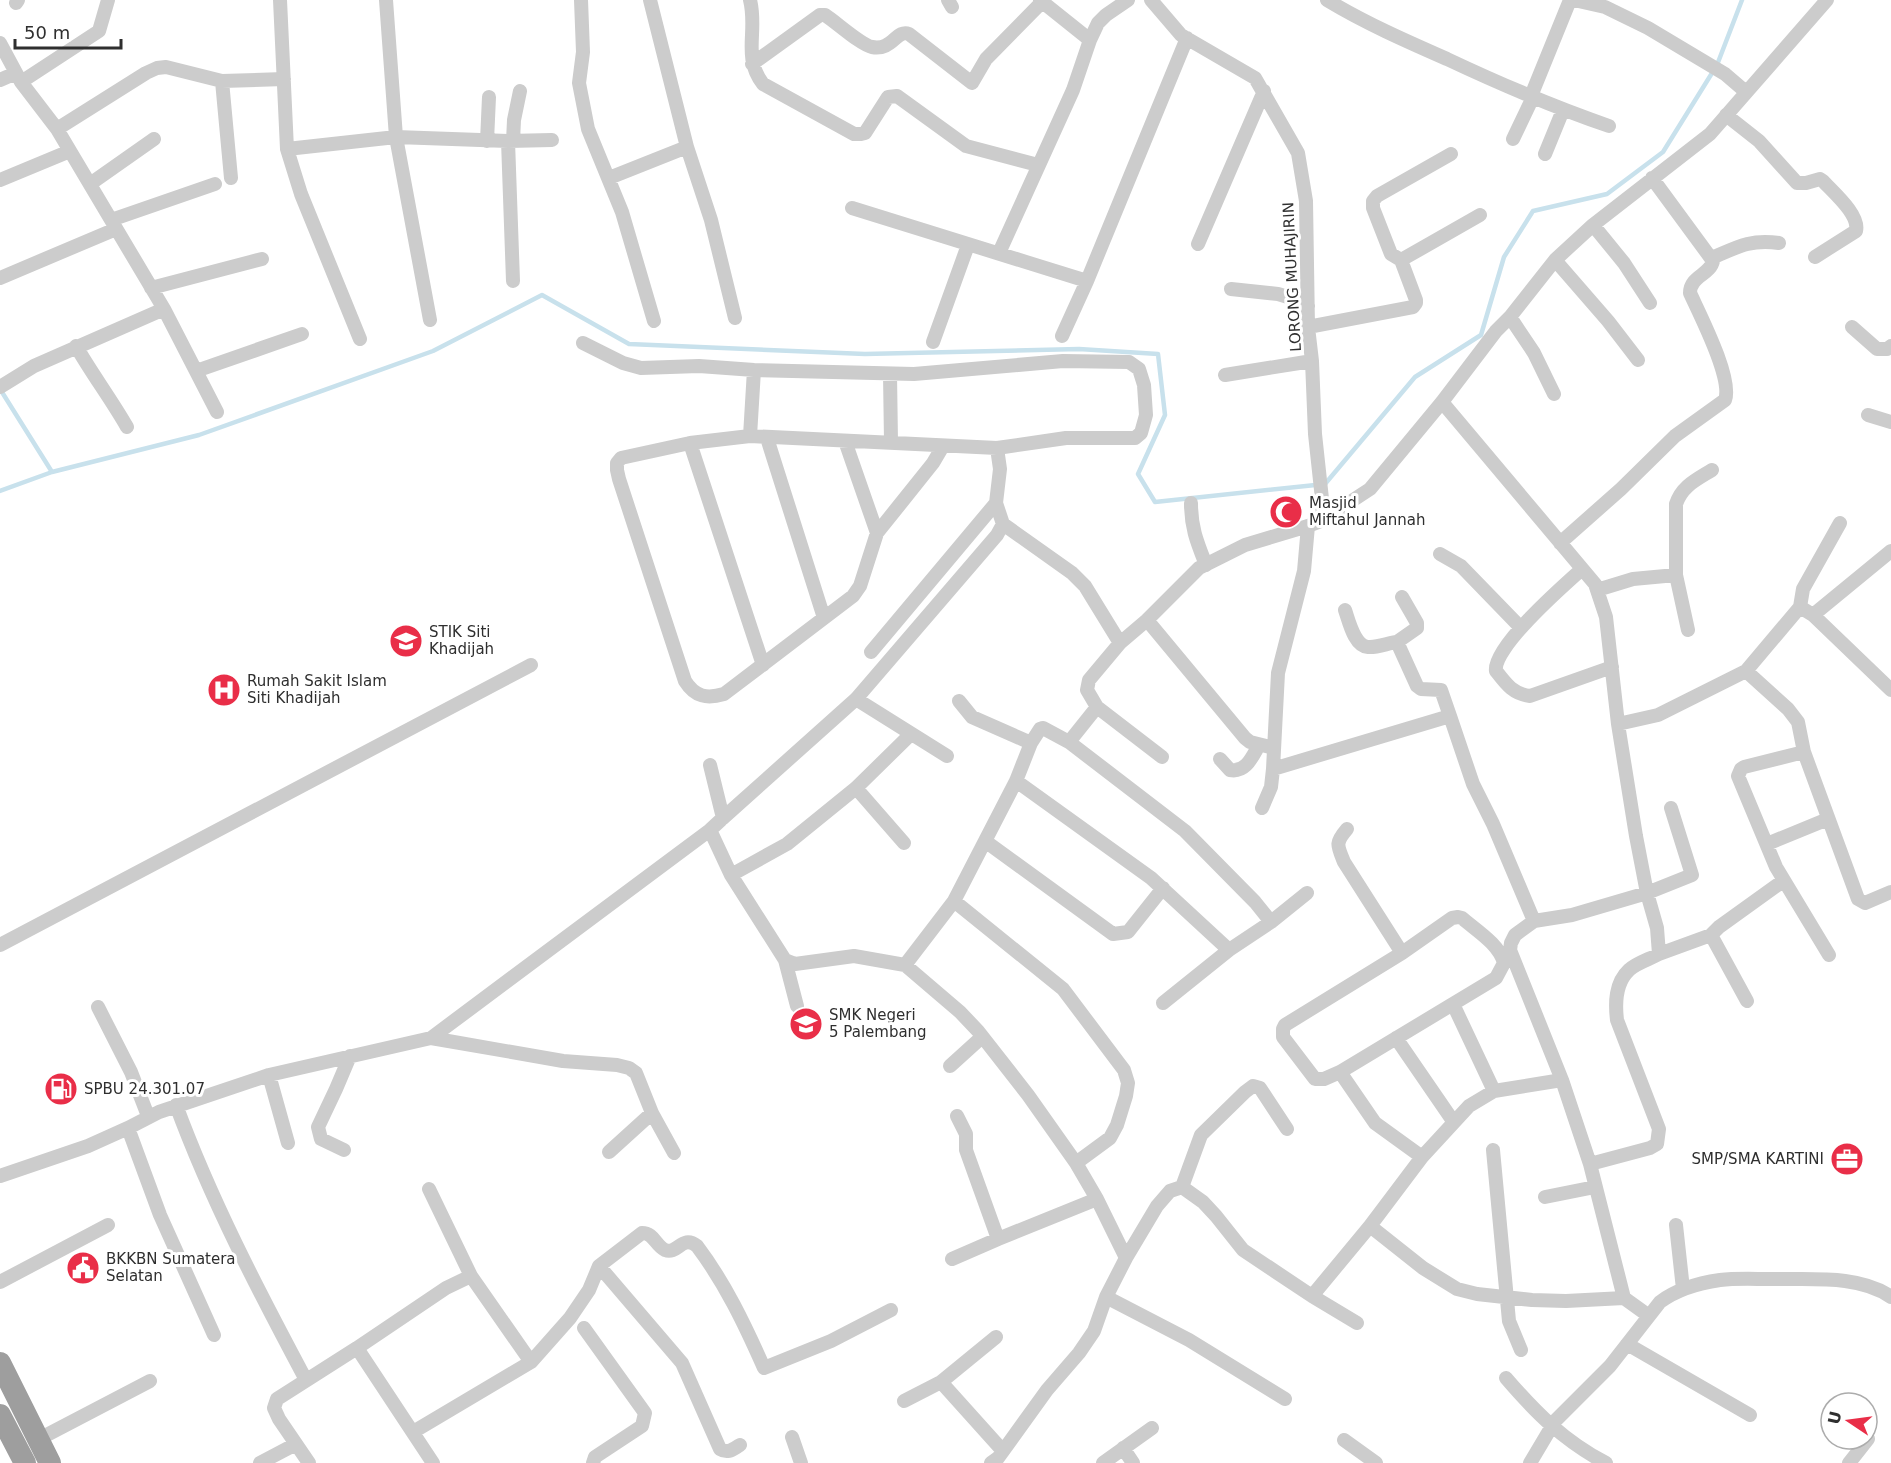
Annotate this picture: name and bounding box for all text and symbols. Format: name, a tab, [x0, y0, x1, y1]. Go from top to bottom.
scale bar	[15, 12, 122, 50]
text: 50 m	[24, 22, 70, 43]
street label: LORONG MUHAJIRIN	[1279, 202, 1305, 352]
mosque icon: Masjid Miftahul Jannah	[1268, 494, 1304, 530]
place label: Masjid Miftahul Jannah	[1309, 494, 1425, 529]
school or university icon: STIK Siti Khadijah	[388, 623, 424, 659]
place label: STIK Siti Khadijah	[429, 623, 494, 658]
hospital icon: Rumah Sakit Islam Siti Khadijah	[206, 672, 242, 708]
place label: Rumah Sakit Islam Siti Khadijah	[247, 672, 387, 707]
school or university icon: SMK Negeri 5 Palembang	[788, 1006, 824, 1042]
place label: SMK Negeri 5 Palembang	[829, 1006, 927, 1041]
fuel station icon: SPBU 24.301.07	[43, 1071, 79, 1107]
place label: SPBU 24.301.07	[84, 1080, 205, 1098]
office icon: SMP/SMA KARTINI	[1829, 1141, 1865, 1177]
place label: SMP/SMA KARTINI	[1692, 1150, 1824, 1168]
public building icon: BKKBN Sumatera Selatan	[65, 1250, 101, 1286]
place label: BKKBN Sumatera Selatan	[106, 1250, 236, 1285]
north arrow	[1819, 1391, 1879, 1451]
text: U	[1824, 1409, 1846, 1426]

